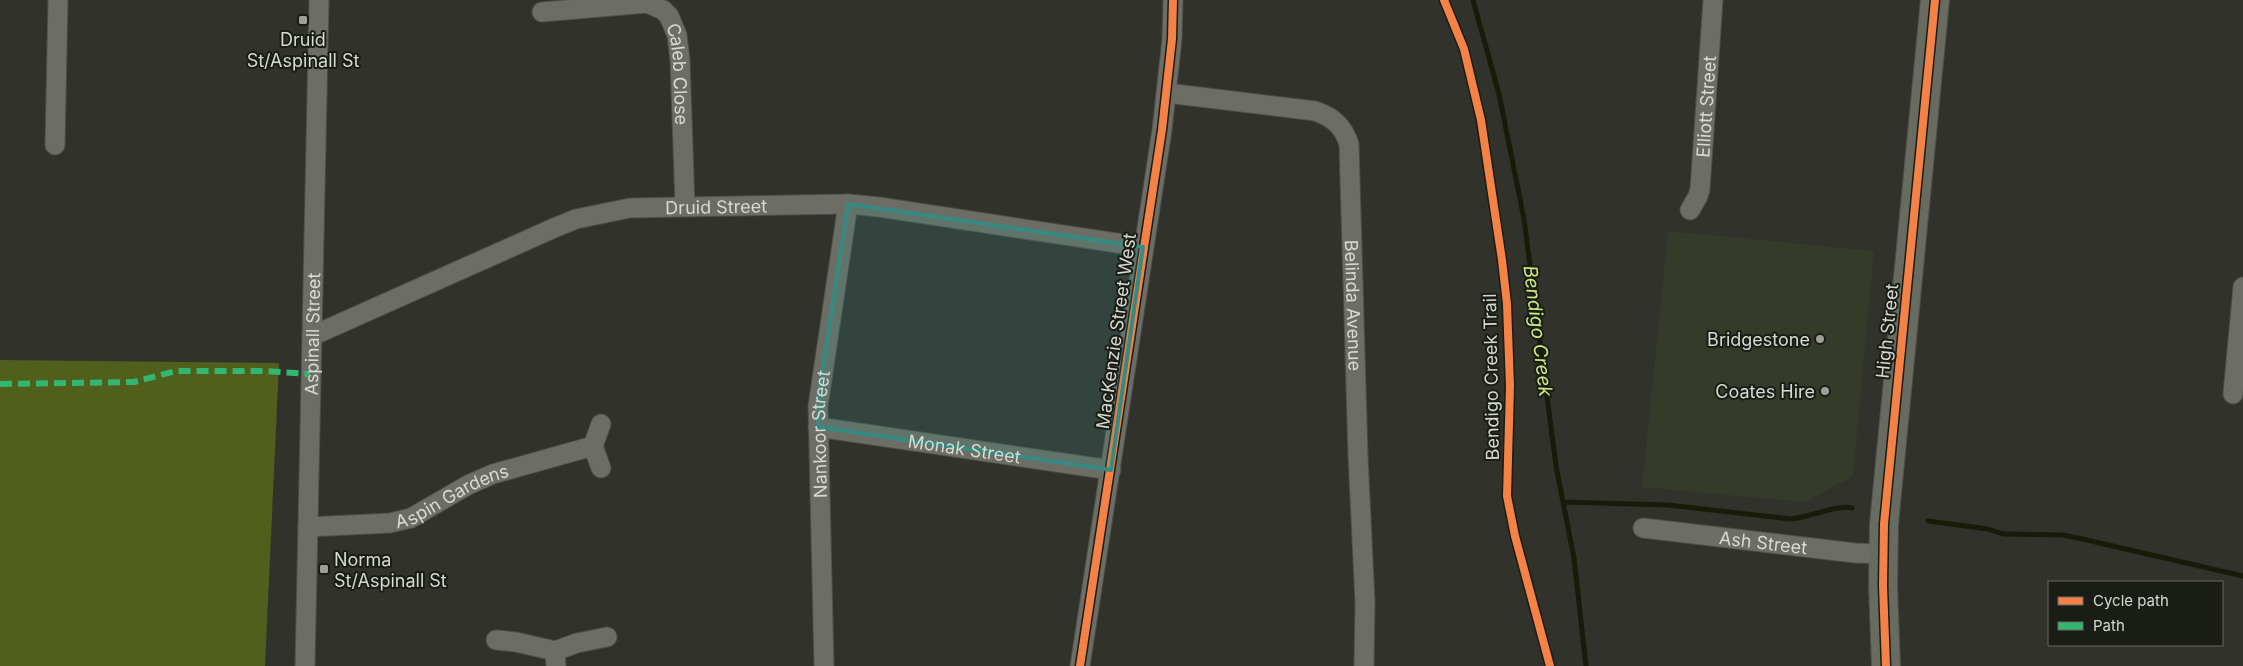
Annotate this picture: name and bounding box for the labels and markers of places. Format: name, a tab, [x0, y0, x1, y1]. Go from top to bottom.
marker: Druid St/Aspinall St	[297, 14, 309, 26]
place label: Druid St/Aspinall St	[247, 29, 359, 71]
place label: Bridgestone	[1707, 329, 1810, 350]
marker: Bridgestone	[1814, 333, 1826, 345]
place label: Coates Hire	[1715, 381, 1815, 402]
marker: Coates Hire	[1819, 385, 1831, 397]
place label: Norma St/Aspinall St	[334, 549, 447, 591]
marker: Norma St/Aspinall St	[318, 563, 330, 575]

